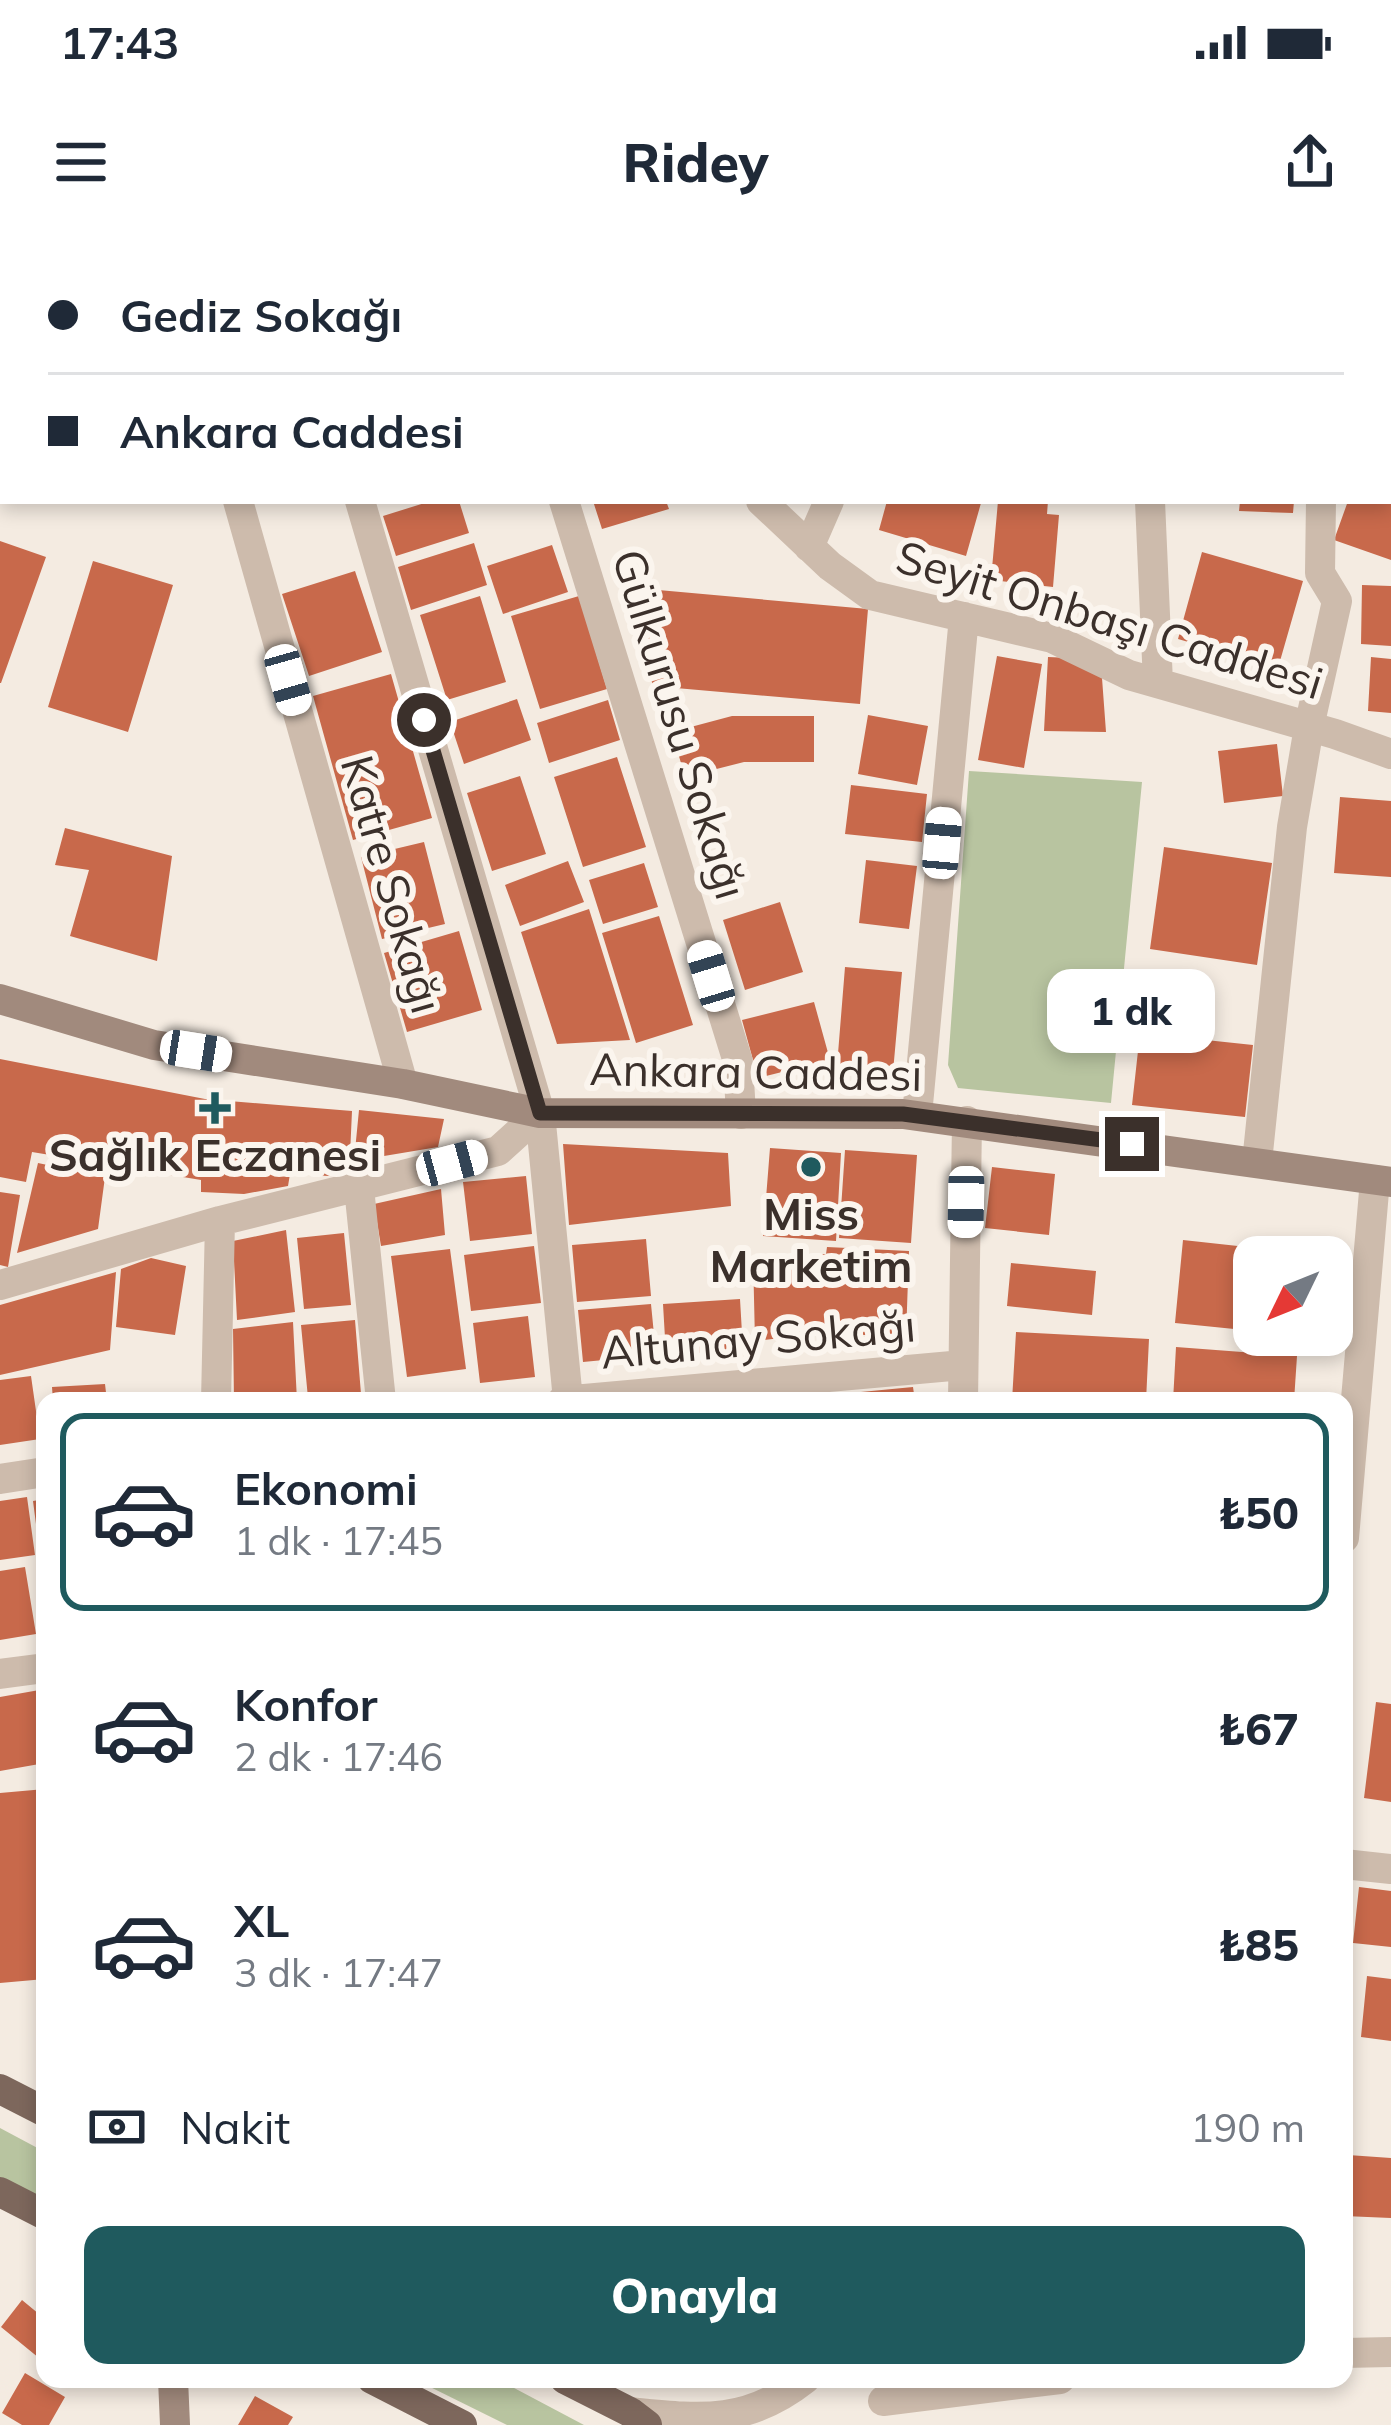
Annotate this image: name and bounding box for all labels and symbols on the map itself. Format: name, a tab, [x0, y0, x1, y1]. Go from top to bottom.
street label: Seyit Onbaşı Caddesi	[890, 527, 1330, 711]
street label: Gülkurusu Sokağı	[601, 542, 761, 906]
car	[261, 640, 315, 720]
route start	[397, 693, 451, 747]
street label: Katre Sokağı	[330, 749, 456, 1019]
car	[921, 806, 963, 880]
car	[683, 936, 739, 1016]
callout: 1 dk	[1048, 970, 1216, 1054]
car	[158, 1028, 234, 1074]
street label: Ankara Caddesi	[589, 1040, 923, 1102]
marker: Sağlık Eczanesi	[202, 1095, 228, 1121]
route end	[1105, 1117, 1159, 1171]
place label: Sağlık Eczanesi	[49, 1126, 381, 1182]
car	[413, 1136, 491, 1190]
marker: Miss Marketim	[798, 1154, 824, 1180]
car	[947, 1166, 985, 1238]
place label: Miss Marketim	[710, 1185, 912, 1293]
north arrow	[1233, 1236, 1353, 1356]
street label: Altunay Sokağı	[598, 1296, 918, 1380]

